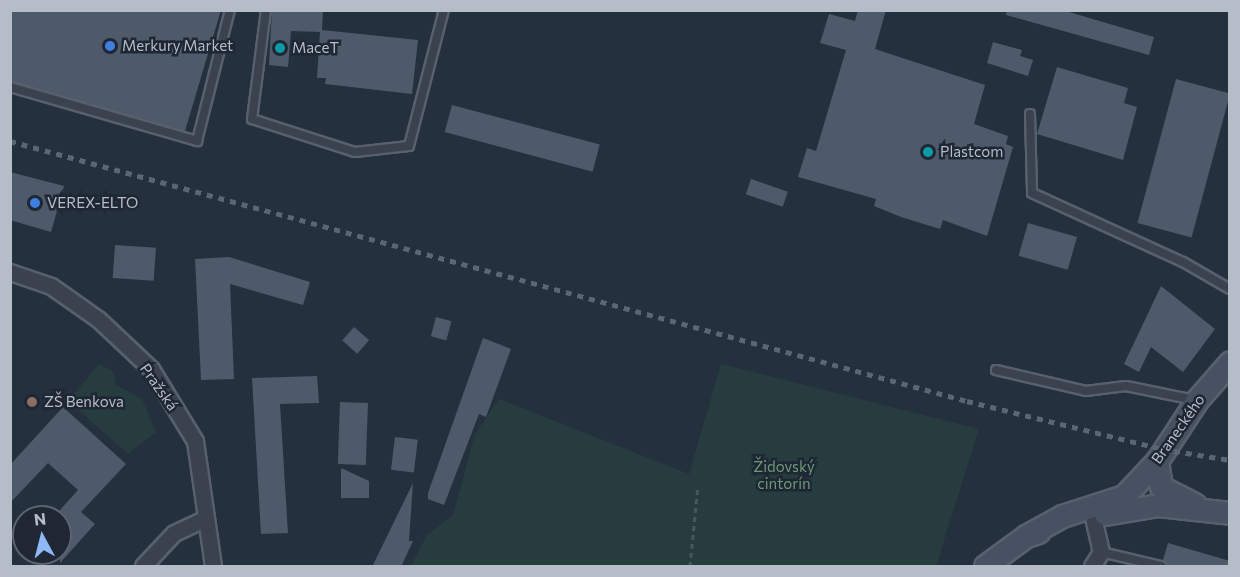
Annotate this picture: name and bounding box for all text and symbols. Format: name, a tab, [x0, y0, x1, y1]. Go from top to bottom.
place label: Merkury Market	[122, 37, 233, 55]
marker: Merkury Market	[103, 39, 117, 53]
place label: MaceT	[292, 39, 339, 57]
marker: MaceT	[273, 41, 287, 55]
place label: Plastcom	[940, 143, 1003, 161]
marker: Plastcom	[921, 145, 935, 159]
place label: VEREX-ELTO	[47, 194, 138, 212]
marker: VEREX-ELTO	[28, 196, 42, 210]
street label: Pražská	[136, 360, 182, 414]
street label: Braneckého	[1148, 391, 1208, 467]
place label: ZŠ Benkova	[44, 393, 124, 411]
marker: ZŠ Benkova	[25, 395, 39, 409]
park label: Židovský cintorín	[753, 457, 815, 492]
north arrow	[12, 505, 72, 565]
text: N	[33, 508, 47, 529]

